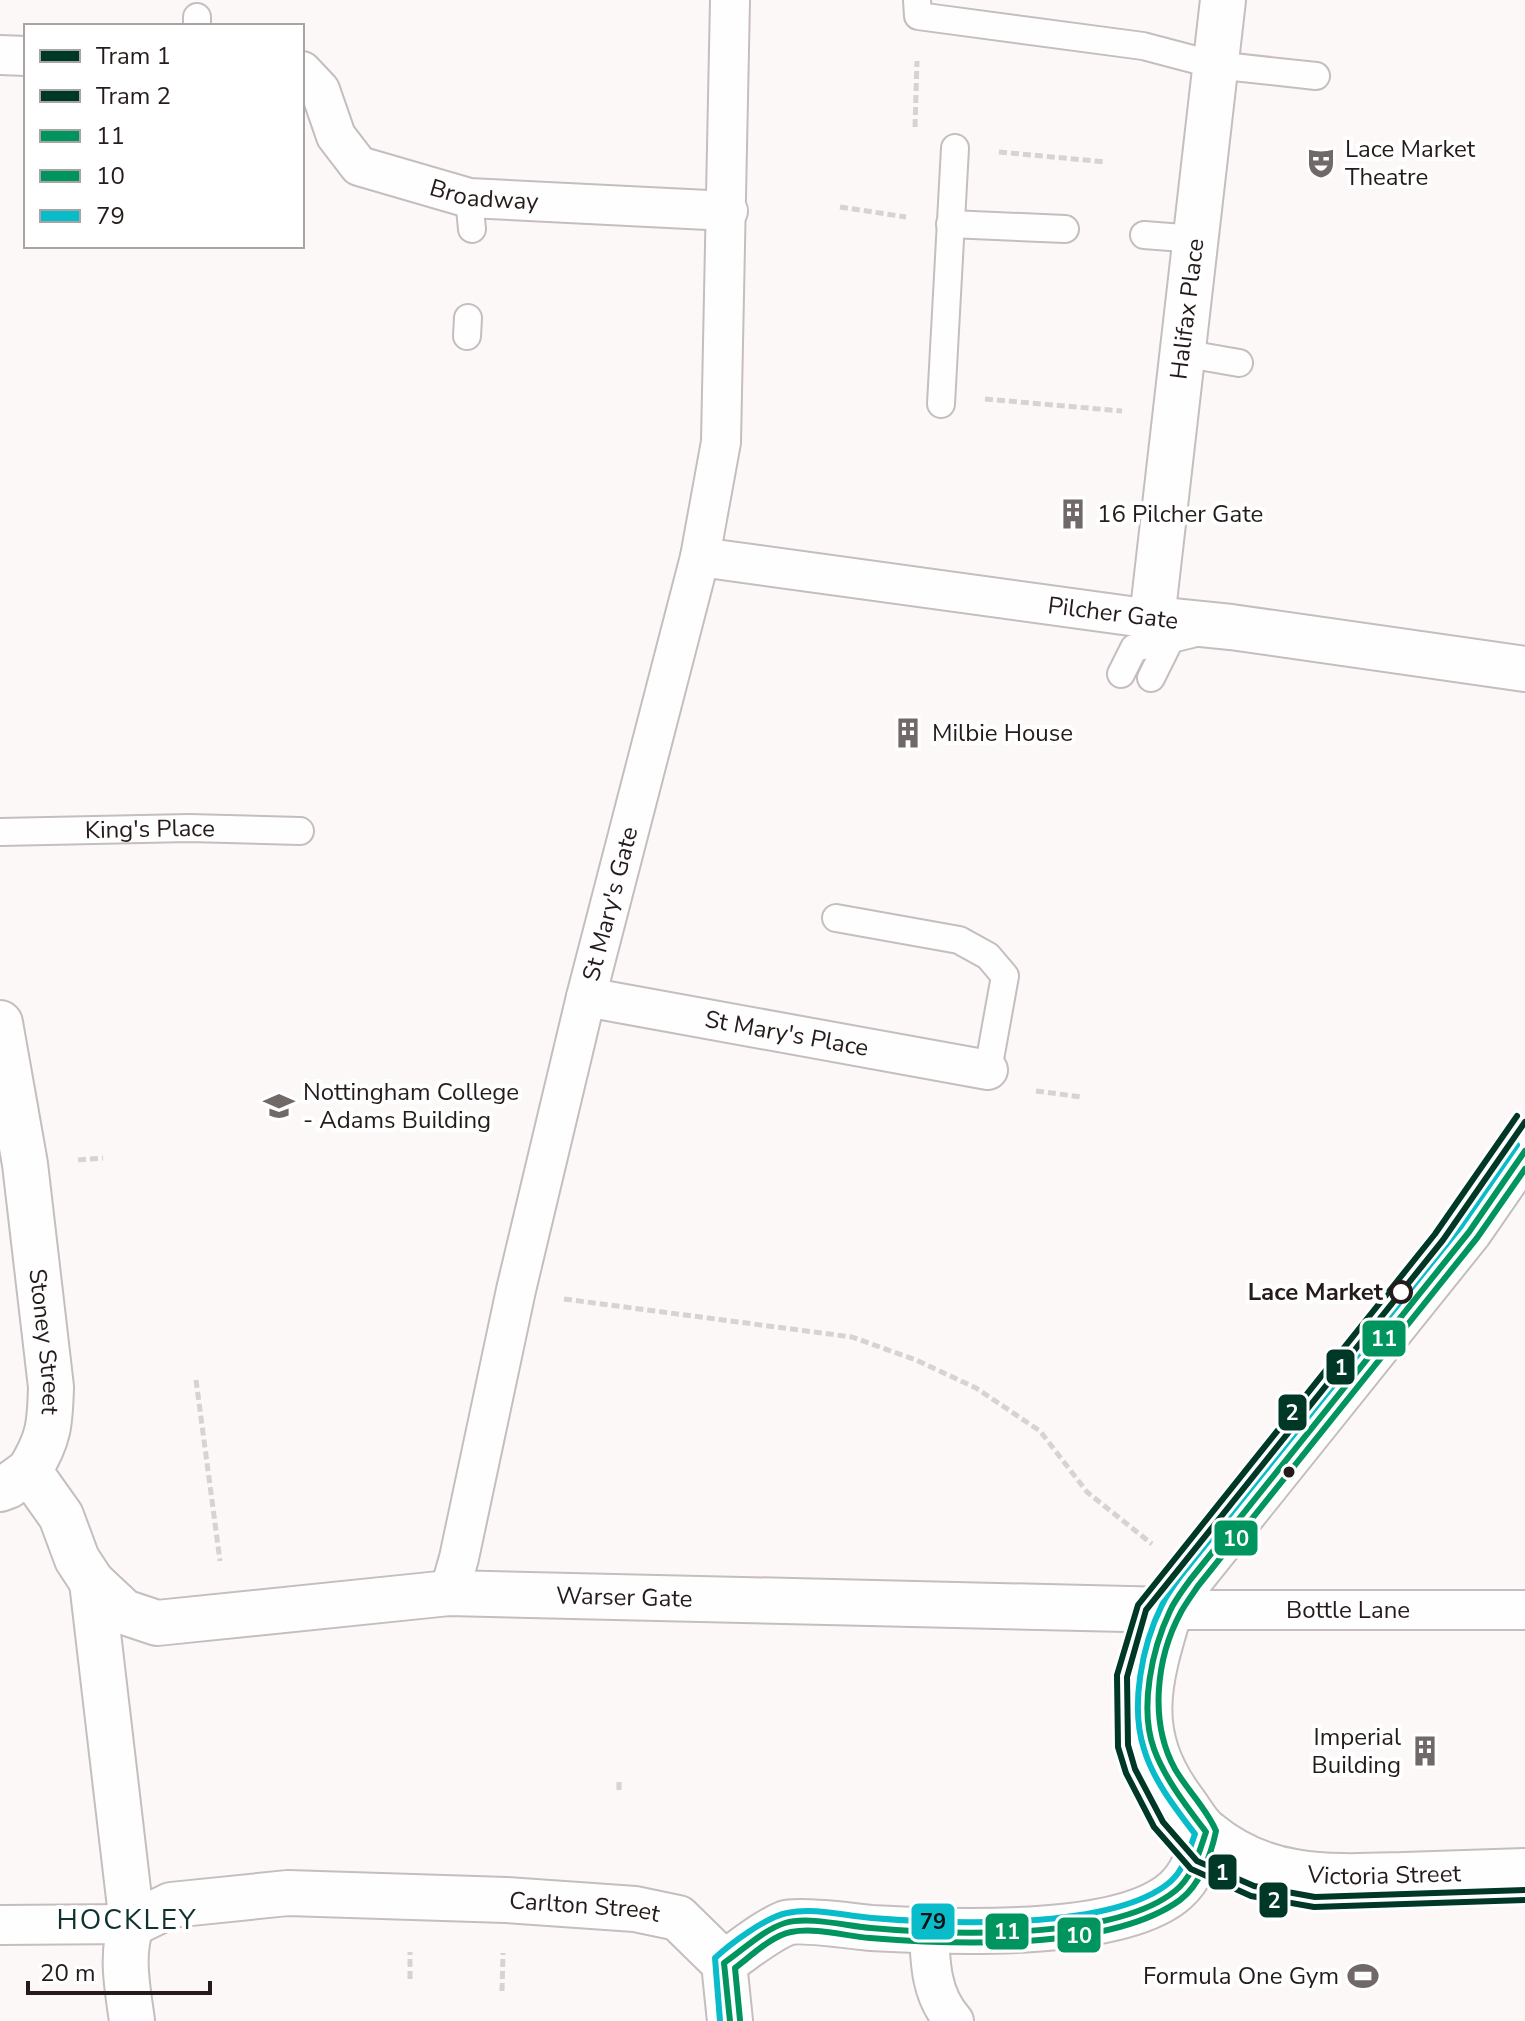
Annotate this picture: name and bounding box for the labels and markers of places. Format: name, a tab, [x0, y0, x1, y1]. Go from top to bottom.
place label: Lace Market Theatre	[1345, 133, 1476, 193]
theatre icon: Lace Market Theatre	[1304, 146, 1338, 180]
building icon: 16 Pilcher Gate	[1056, 497, 1090, 531]
place label: 16 Pilcher Gate	[1097, 498, 1263, 530]
building icon: Milbie House	[891, 716, 925, 750]
place label: Milbie House	[932, 717, 1073, 749]
place label: Nottingham College - Adams Building	[303, 1076, 519, 1136]
school or university icon: Nottingham College - Adams Building	[262, 1089, 296, 1123]
place label: Lace Market	[1248, 1276, 1384, 1308]
marker: Lace Market	[1390, 1281, 1412, 1303]
unlabelled marker	[1281, 1464, 1297, 1480]
place label: Imperial Building	[1312, 1721, 1401, 1781]
building icon: Imperial Building	[1408, 1734, 1442, 1768]
sports icon: Formula One Gym	[1346, 1959, 1380, 1993]
place label: Formula One Gym	[1143, 1960, 1339, 1992]

